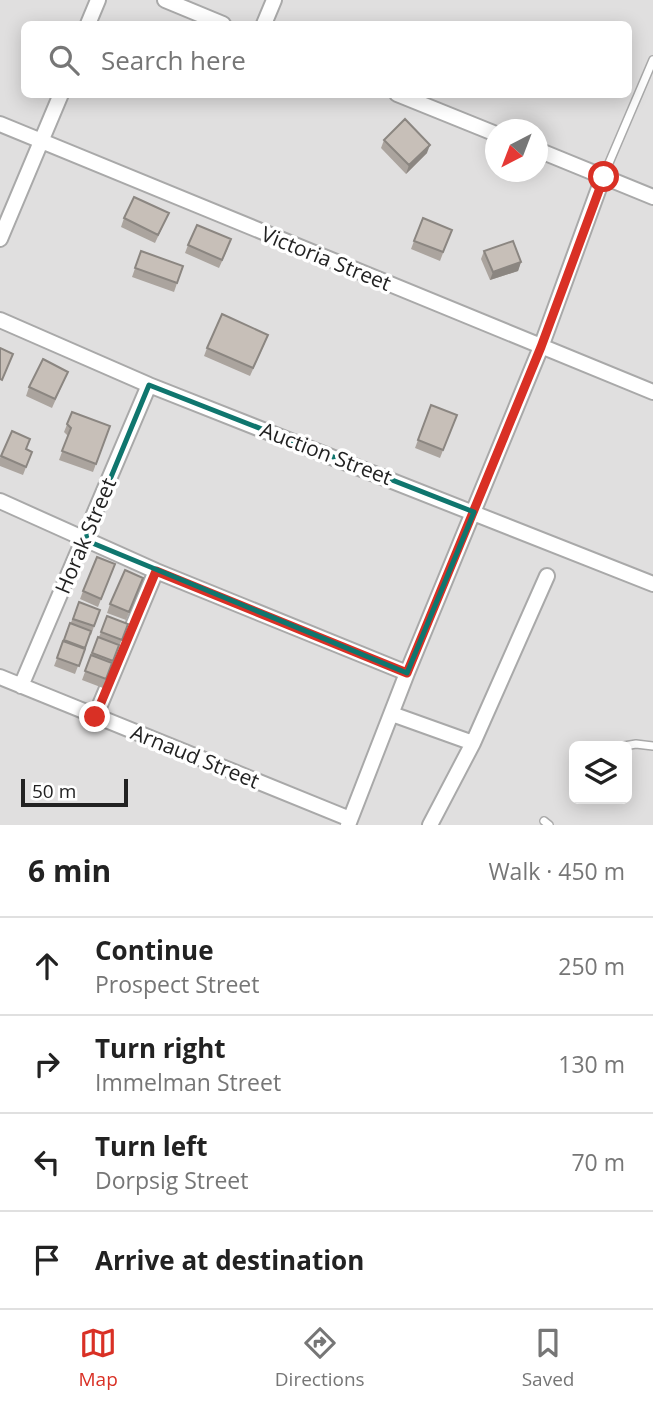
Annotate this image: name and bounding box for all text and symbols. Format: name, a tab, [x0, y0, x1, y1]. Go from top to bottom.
search box	[21, 21, 632, 98]
icon: search	[45, 41, 83, 79]
text: Search here	[101, 42, 246, 78]
north arrow	[485, 119, 548, 182]
route start	[588, 161, 619, 192]
street label: Victoria Street	[257, 219, 395, 297]
street label: Auction Street	[257, 415, 396, 491]
street label: Horak Street	[48, 473, 122, 598]
route end	[79, 701, 110, 732]
street label: Arnaud Street	[127, 718, 264, 795]
map controls	[569, 741, 632, 804]
button: layers	[569, 741, 632, 804]
scale bar	[21, 776, 128, 808]
text: 50 m	[32, 778, 76, 804]
text: 6 min	[28, 850, 111, 891]
text: Walk · 450 m	[488, 855, 625, 887]
text: Continue	[95, 932, 214, 968]
icon: ahead	[28, 947, 66, 985]
text: 250 m	[558, 950, 625, 982]
text: Prospect Street	[95, 968, 259, 1000]
text: Turn right	[95, 1030, 226, 1066]
icon: right	[28, 1045, 66, 1083]
text: 130 m	[558, 1048, 625, 1080]
text: Immelman Street	[95, 1066, 281, 1098]
text: Turn left	[95, 1128, 207, 1164]
icon: left	[28, 1143, 66, 1181]
text: 70 m	[571, 1146, 625, 1178]
text: Dorpsig Street	[95, 1164, 248, 1196]
icon: arrive	[28, 1241, 66, 1279]
text: Arrive at destination	[95, 1242, 364, 1278]
tab: Map	[79, 1324, 118, 1392]
tab: Directions	[275, 1324, 365, 1392]
tab: Saved	[522, 1324, 574, 1392]

